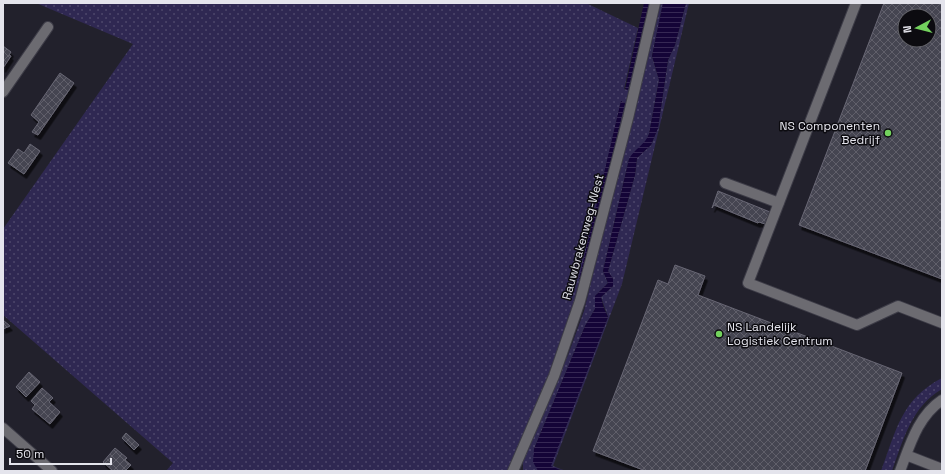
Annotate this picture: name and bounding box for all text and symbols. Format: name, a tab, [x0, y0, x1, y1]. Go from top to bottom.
north arrow	[897, 8, 937, 48]
text: N	[900, 25, 914, 34]
place label: NS Componenten Bedrijf	[780, 118, 880, 148]
marker: NS Componenten Bedrijf	[883, 128, 893, 138]
street label: Rauwbrakenweg-West	[559, 172, 607, 302]
place label: NS Landelijk Logistiek Centrum	[727, 319, 833, 349]
marker: NS Landelijk Logistiek Centrum	[714, 329, 724, 339]
scale bar	[10, 440, 111, 466]
text: 50 m	[16, 446, 44, 462]

